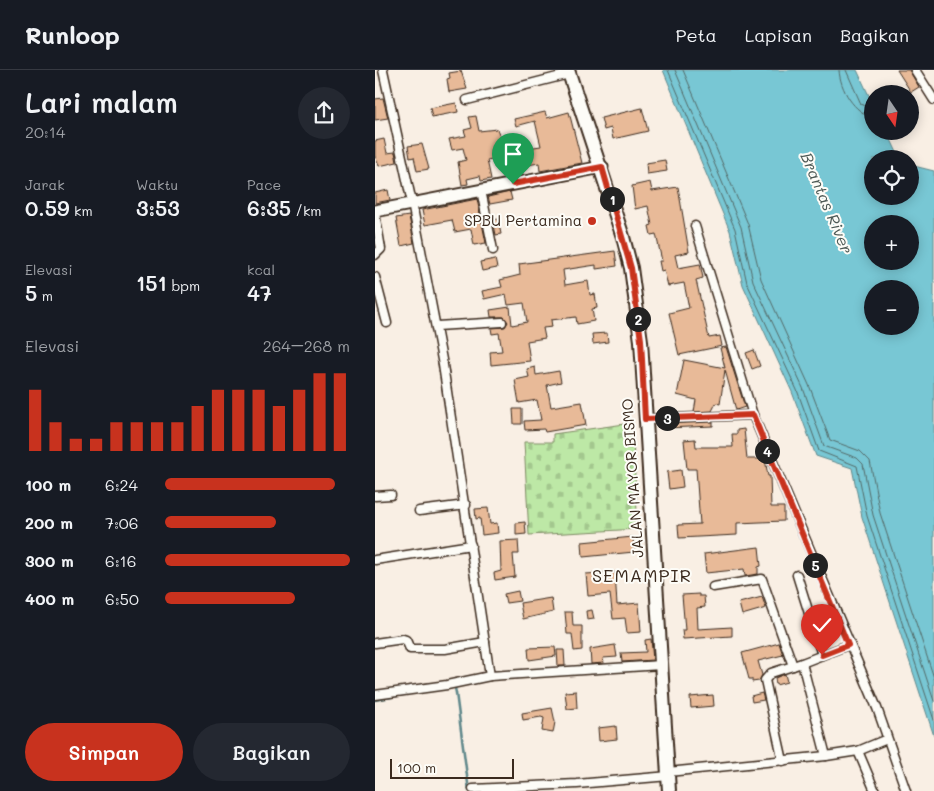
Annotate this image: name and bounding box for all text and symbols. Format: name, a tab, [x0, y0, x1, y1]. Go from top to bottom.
text: Runloop	[25, 19, 120, 50]
text: Peta	[675, 23, 717, 47]
text: Lapisan	[745, 23, 812, 47]
text: Bagikan	[840, 23, 909, 47]
text: Lari malam	[25, 84, 178, 120]
north arrow	[864, 85, 919, 140]
map controls	[864, 85, 919, 335]
button: share	[298, 87, 350, 139]
text: 20:14	[25, 121, 65, 142]
pin	[492, 133, 534, 184]
icon: arrive	[499, 140, 527, 168]
water label: Brantas River	[797, 149, 858, 257]
button: locate	[864, 150, 919, 205]
text: Jarak	[25, 175, 65, 194]
text: Waktu	[136, 175, 178, 194]
text: Pace	[247, 175, 281, 194]
pin: 1	[599, 186, 625, 212]
text: 1	[609, 190, 616, 209]
text: 0.59	[25, 194, 70, 221]
text: 3:53	[136, 194, 180, 221]
text: 6:35	[247, 194, 291, 221]
text: km	[70, 201, 93, 220]
text: /km	[291, 201, 322, 220]
place label: SPBU Pertamina	[464, 210, 582, 230]
marker: SPBU Pertamina	[586, 215, 598, 227]
button: +	[864, 215, 919, 270]
text: Elevasi	[25, 260, 72, 279]
text: kcal	[247, 260, 275, 279]
text: 151	[136, 269, 167, 296]
text: bpm	[167, 276, 200, 295]
text: 5	[25, 279, 37, 306]
text: 47	[247, 279, 272, 306]
button: −	[864, 280, 919, 335]
text: m	[37, 286, 53, 305]
pin: 2	[625, 306, 651, 332]
text: 2	[635, 310, 642, 329]
text: Elevasi	[25, 335, 79, 356]
text: 264–268 m	[263, 335, 350, 356]
street label: JALAN MAYOR BISMO	[616, 398, 648, 558]
pin: 3	[655, 406, 679, 430]
text: 3	[663, 409, 672, 428]
pin: 4	[755, 438, 779, 464]
text: 4	[763, 442, 772, 461]
text: 100 m	[25, 474, 71, 495]
text: 6:24	[105, 474, 138, 495]
text: 200 m	[25, 512, 73, 533]
text: 7:06	[105, 512, 138, 533]
text: 300 m	[25, 550, 74, 571]
text: 6:16	[105, 550, 136, 571]
pin: 5	[803, 552, 827, 578]
text: 5	[811, 556, 820, 575]
district label: SEMAMPIR	[592, 563, 692, 587]
text: 400 m	[25, 588, 74, 609]
text: 6:50	[105, 588, 139, 609]
pin	[801, 604, 843, 655]
icon: check	[808, 611, 836, 639]
button: Simpan	[25, 723, 183, 781]
button: Bagikan	[193, 723, 350, 781]
scale bar	[390, 756, 514, 779]
text: 100 m	[397, 758, 436, 777]

